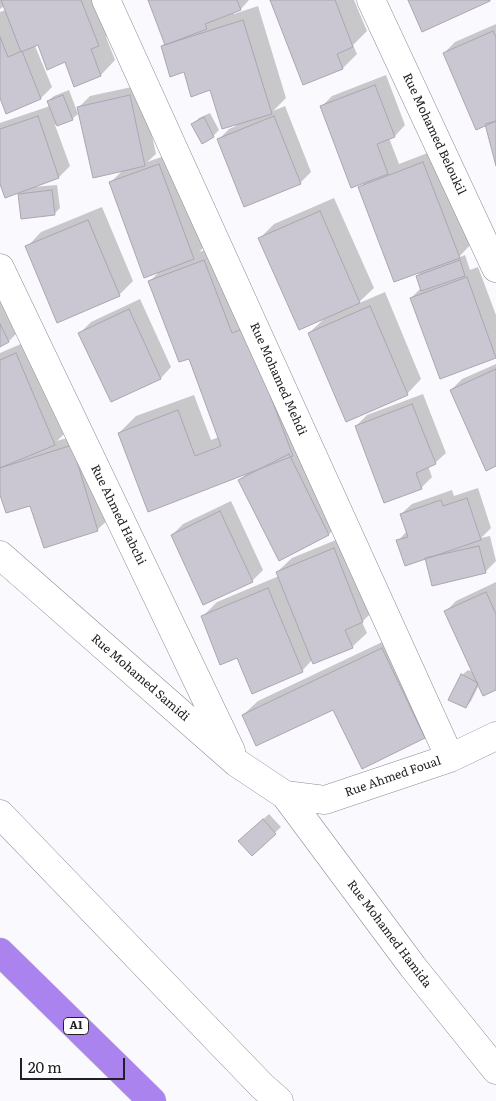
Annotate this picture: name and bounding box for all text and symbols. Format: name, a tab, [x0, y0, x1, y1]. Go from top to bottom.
street label: Rue Mohamed Beloukil	[399, 71, 469, 197]
street label: Rue Mohamed Mehdi	[247, 320, 309, 438]
street label: Rue Ahmed Habchi	[87, 462, 149, 568]
street label: Rue Mohamed Samidi	[88, 631, 192, 725]
street label: Rue Ahmed Foual	[343, 754, 443, 800]
street label: Rue Mohamed Hamida	[344, 877, 434, 991]
road number: A1	[64, 1018, 88, 1034]
scale bar	[22, 1048, 128, 1080]
text: 20 m	[28, 1055, 62, 1078]

